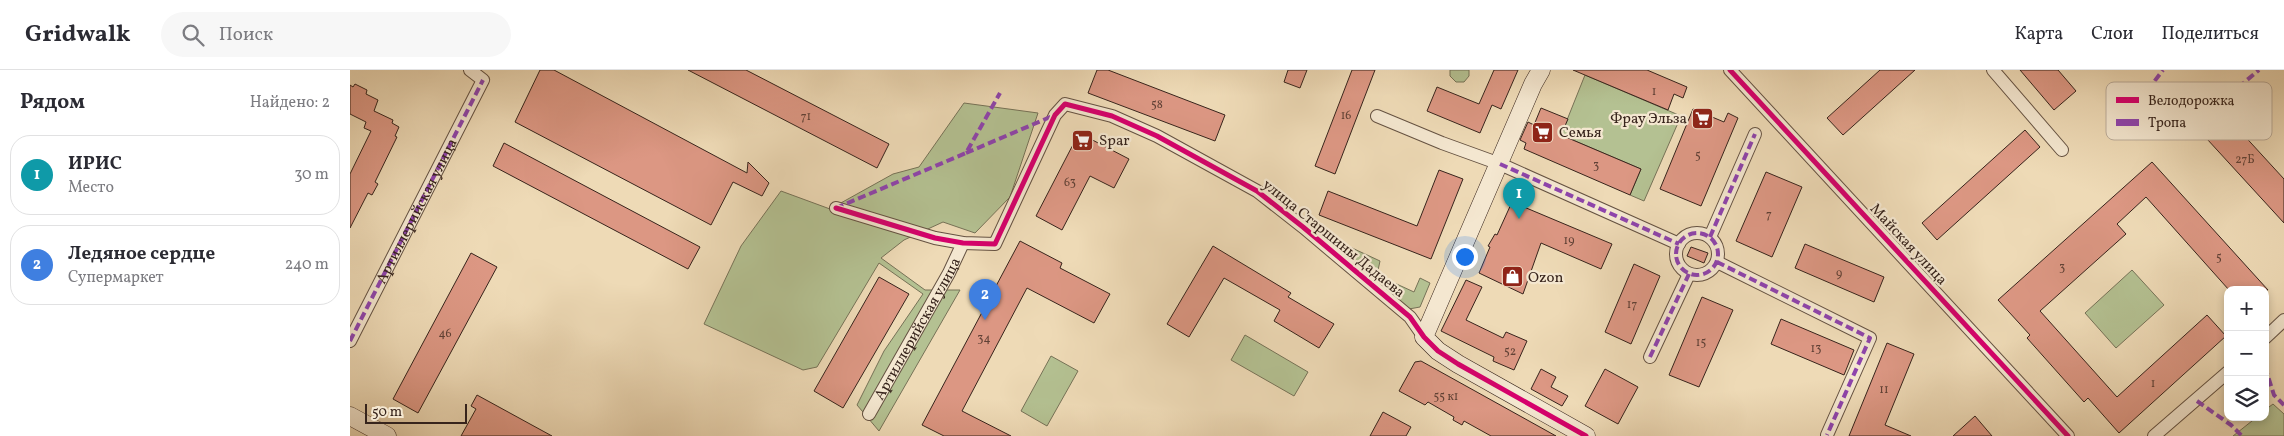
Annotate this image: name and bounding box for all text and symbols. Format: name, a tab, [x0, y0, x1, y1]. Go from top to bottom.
search box	[161, 12, 511, 57]
text: Gridwalk	[25, 18, 131, 52]
icon: search	[179, 21, 207, 49]
text: Поиск	[219, 22, 273, 48]
text: Карта	[2015, 22, 2063, 47]
text: Слои	[2091, 22, 2133, 47]
text: Поделиться	[2161, 22, 2259, 47]
legend	[2106, 82, 2272, 140]
house number: 1	[1652, 84, 1656, 100]
text: Рядом	[20, 88, 85, 117]
text: Найдено: 2	[250, 92, 330, 114]
text: Велодорожка	[2148, 92, 2235, 111]
house number: 58	[1151, 97, 1163, 113]
supermarket icon: Фрау Эльза	[1691, 106, 1715, 130]
house number: 16	[1341, 108, 1351, 124]
house number: 71	[801, 109, 811, 125]
place label: Фрау Эльза	[1610, 109, 1687, 130]
text: Тропа	[2148, 114, 2186, 133]
supermarket icon: Семья	[1531, 120, 1555, 144]
place label: Семья	[1559, 123, 1602, 144]
supermarket icon: Spar	[1071, 128, 1095, 152]
place label: Spar	[1099, 131, 1130, 152]
street label: Артиллерийская улица	[372, 135, 463, 288]
house number: 5	[1695, 148, 1701, 164]
text: ИРИС	[68, 151, 122, 177]
house number: 27Б	[2235, 152, 2255, 168]
house number: 3	[1593, 158, 1599, 174]
text: 1	[34, 164, 40, 186]
text: 30 m	[294, 164, 329, 186]
house number: 63	[1064, 175, 1076, 191]
street label: улица Старшины Дадаева	[1257, 175, 1409, 303]
text: Место	[68, 177, 114, 199]
pin: 1	[1503, 178, 1535, 219]
street label: Майская улица	[1864, 200, 1951, 291]
house number: 7	[1766, 207, 1772, 223]
house number: 19	[1564, 233, 1574, 249]
text: Ледяное сердце	[68, 241, 215, 267]
your location	[1452, 244, 1478, 270]
house number: 5	[2216, 250, 2222, 266]
text: 2	[33, 254, 41, 276]
text: 240 m	[285, 254, 329, 276]
street label: Артиллерийская улица	[870, 255, 967, 405]
house number: 3	[2059, 260, 2065, 276]
shop icon: Ozon	[1500, 265, 1524, 289]
house number: 9	[1836, 266, 1842, 282]
text: Супермаркет	[68, 267, 164, 289]
place label: Ozon	[1528, 268, 1563, 289]
pin: 2	[969, 279, 1001, 320]
map controls	[2224, 286, 2269, 421]
button: +	[2224, 286, 2269, 331]
house number: 17	[1627, 297, 1637, 313]
house number: 46	[438, 326, 452, 342]
house number: 34	[977, 331, 991, 347]
button: −	[2224, 331, 2269, 376]
house number: 15	[1696, 335, 1706, 351]
house number: 13	[1811, 341, 1821, 357]
house number: 52	[1504, 344, 1516, 360]
house number: 1	[2151, 376, 2155, 392]
button: layers	[2224, 376, 2269, 421]
house number: 11	[1879, 382, 1889, 398]
house number: 55 к1	[1434, 389, 1459, 405]
scale bar	[365, 401, 468, 424]
text: 50 m	[372, 403, 402, 422]

